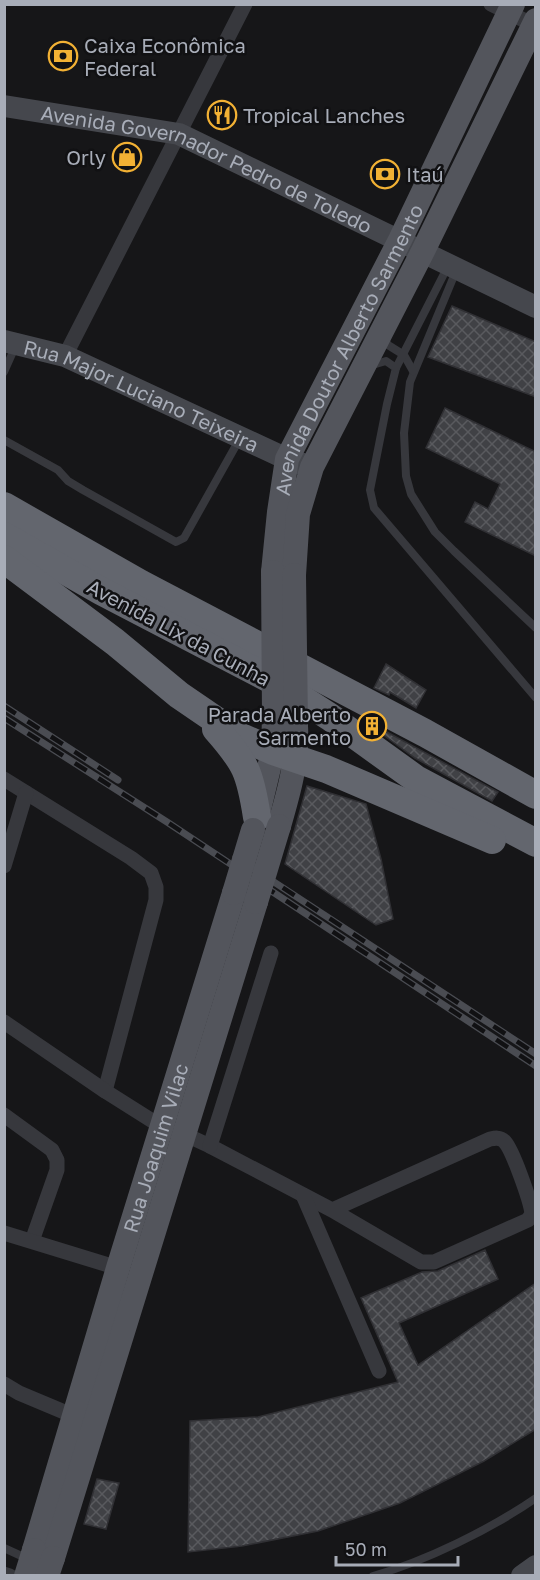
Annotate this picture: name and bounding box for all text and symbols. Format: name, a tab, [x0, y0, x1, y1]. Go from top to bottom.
place label: Caixa Econômica Federal	[84, 33, 246, 80]
bank icon: Caixa Econômica Federal	[47, 40, 79, 72]
restaurant icon: Tropical Lanches	[206, 99, 238, 131]
street label: Avenida Governador Pedro de Toledo	[39, 100, 376, 238]
place label: Tropical Lanches	[243, 103, 405, 127]
shop icon: Orly	[111, 141, 143, 173]
place label: Orly	[66, 145, 106, 169]
bank icon: Itaú	[369, 158, 401, 190]
place label: Itaú	[406, 162, 444, 186]
street label: Avenida Doutor Alberto Sarmento	[270, 200, 427, 497]
street label: Rua Major Luciano Teixeira	[21, 334, 263, 456]
street label: Avenida Lix da Cunha	[83, 574, 275, 690]
place label: Parada Alberto Sarmento	[208, 702, 351, 749]
building icon: Parada Alberto Sarmento	[356, 710, 388, 742]
street label: Rua Joaquim Vilac	[118, 1060, 193, 1235]
scale bar	[336, 1529, 458, 1567]
text: 50 m	[345, 1538, 387, 1560]

